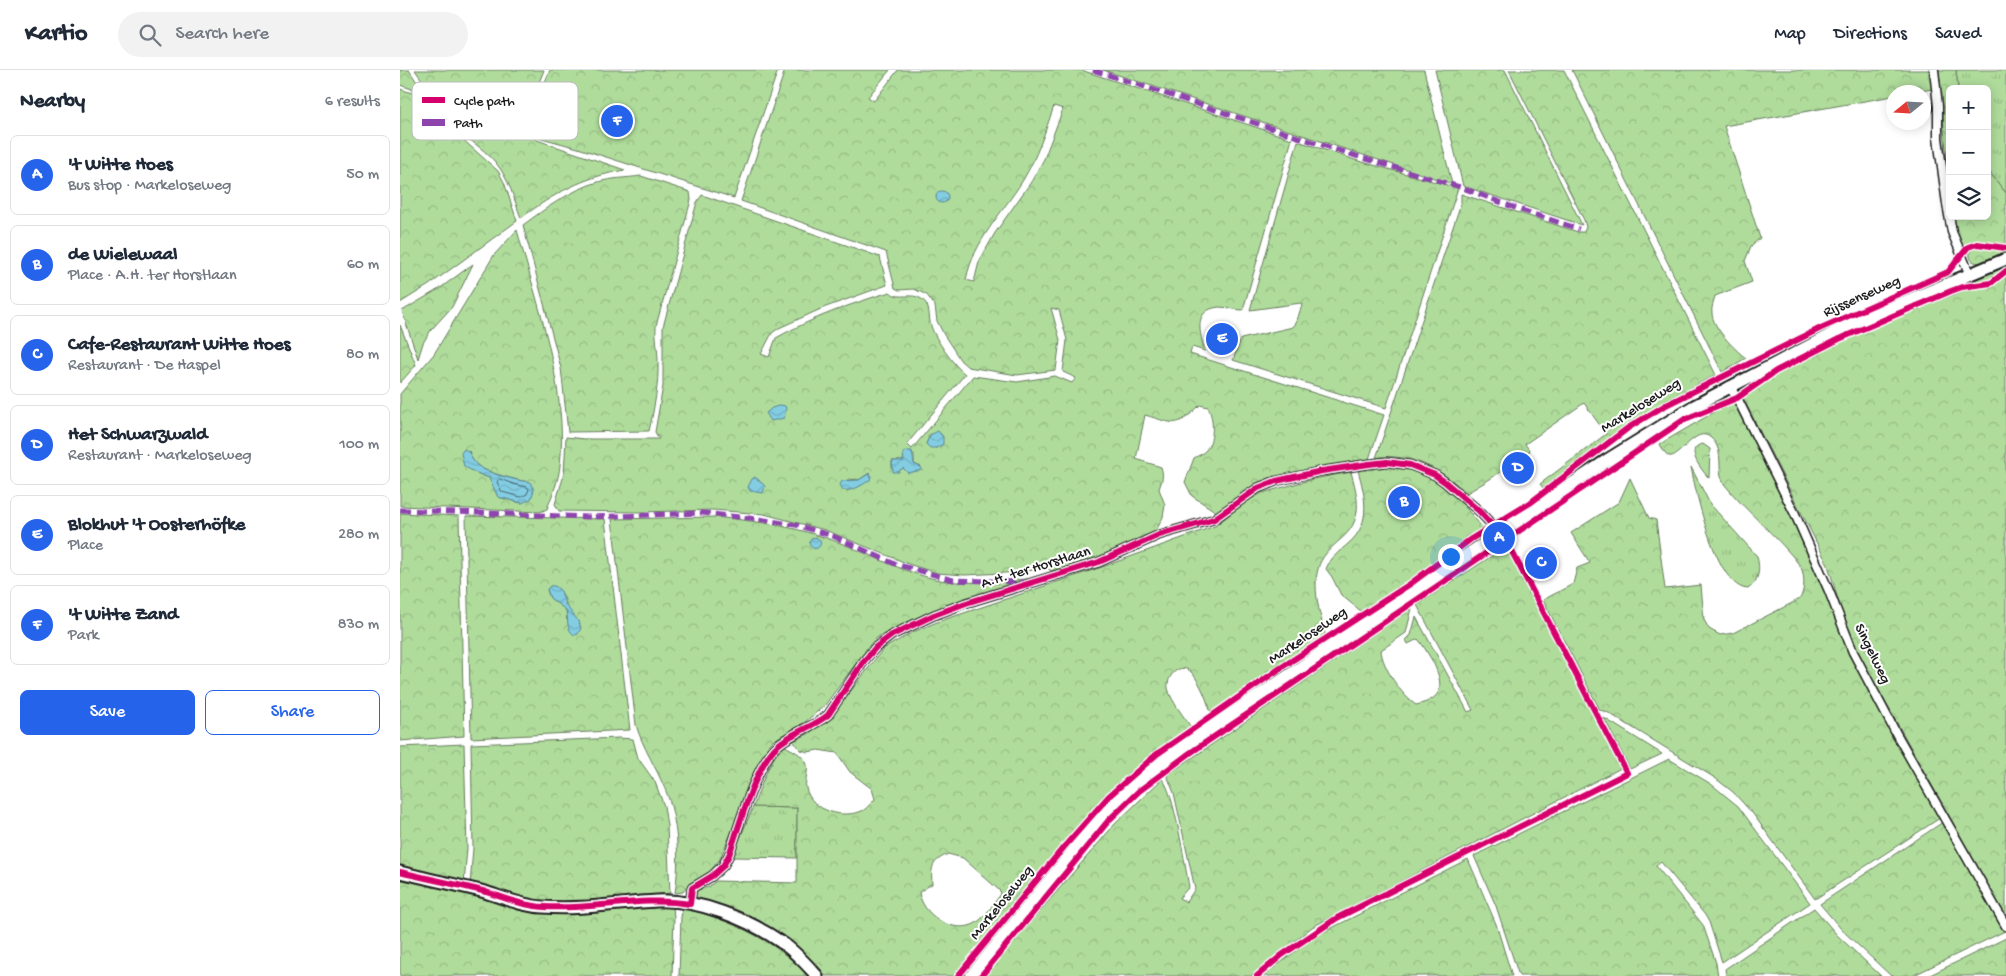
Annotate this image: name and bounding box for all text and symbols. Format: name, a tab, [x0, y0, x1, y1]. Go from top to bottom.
search box	[118, 12, 468, 57]
text: Kartio	[25, 20, 88, 49]
icon: search	[136, 21, 164, 49]
text: Search here	[176, 23, 269, 46]
text: Map	[1774, 24, 1806, 45]
text: Directions	[1834, 24, 1907, 45]
text: Saved	[1935, 24, 1981, 45]
legend	[412, 82, 578, 140]
north arrow	[1886, 85, 1931, 130]
map controls	[1946, 85, 1991, 220]
button: +	[1946, 85, 1991, 130]
text: Nearby	[20, 90, 85, 115]
text: 6 results	[325, 93, 380, 112]
text: Cycle path	[454, 94, 515, 111]
pin: F	[601, 102, 633, 140]
text: Path	[453, 116, 483, 133]
button: −	[1946, 130, 1991, 175]
text: 't Witte Hoes	[68, 154, 173, 177]
text: A	[32, 166, 42, 185]
text: 50 m	[346, 166, 379, 185]
button: layers	[1946, 175, 1991, 220]
text: Bus stop · Markeloseweg	[68, 177, 231, 196]
text: de Wielewaal	[68, 244, 178, 267]
text: B	[33, 256, 41, 275]
text: 60 m	[347, 256, 379, 275]
text: Place · A.H. ter Horstlaan	[68, 267, 237, 286]
street label: Rijssenseweg	[1821, 272, 1903, 322]
pin: E	[1206, 320, 1238, 358]
text: Cafe-Restaurant Witte Hoes	[68, 334, 291, 357]
text: C	[33, 346, 41, 365]
text: 80 m	[346, 346, 379, 365]
text: Restaurant · De Haspel	[68, 357, 221, 376]
street label: Markeloseweg	[1598, 374, 1684, 438]
text: Het Schwarzwald	[68, 424, 207, 447]
text: D	[32, 436, 42, 455]
text: 100 m	[339, 436, 379, 455]
text: Restaurant · Markeloseweg	[68, 447, 252, 466]
pin: D	[1502, 449, 1534, 487]
pin: B	[1388, 483, 1420, 521]
text: Blokhut 't Oosterhöfke	[68, 514, 245, 537]
pin: A	[1483, 519, 1515, 557]
text: E	[32, 526, 42, 545]
text: 280 m	[338, 526, 379, 545]
text: Place	[68, 537, 103, 556]
street label: A.H. ter Horstlaan	[979, 543, 1093, 593]
your location	[1438, 544, 1464, 570]
pin: C	[1525, 544, 1557, 582]
street label: Markeloseweg	[1265, 603, 1351, 669]
text: 't Witte Zand	[68, 604, 178, 627]
text: F	[33, 616, 41, 635]
text: 830 m	[338, 616, 379, 635]
street label: Singelweg	[1850, 621, 1894, 687]
text: Park	[68, 627, 99, 646]
button: Save	[20, 690, 195, 735]
button: Share	[205, 690, 380, 735]
street label: Markeloseweg	[966, 862, 1038, 944]

